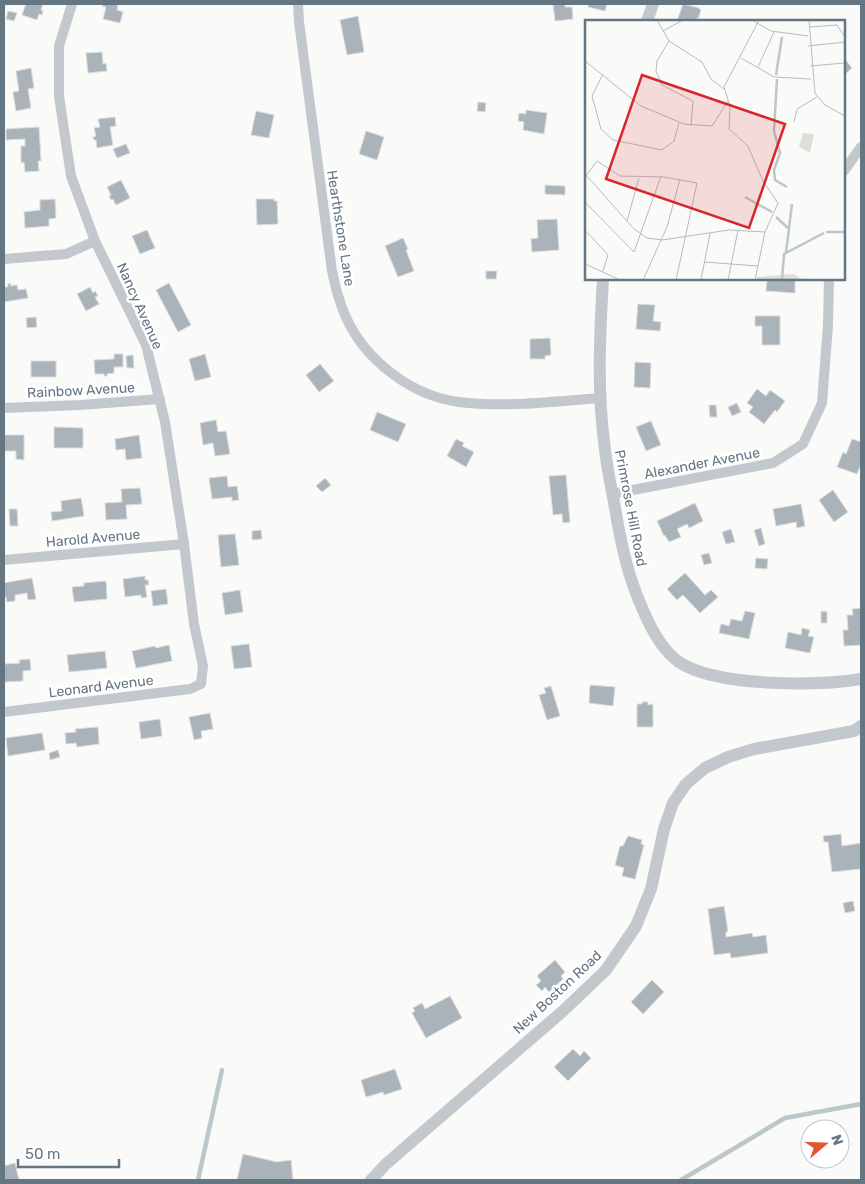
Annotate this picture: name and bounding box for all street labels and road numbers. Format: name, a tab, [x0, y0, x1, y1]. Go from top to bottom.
street label: Hearthstone Lane	[323, 169, 358, 287]
street label: Nancy Avenue	[113, 260, 166, 352]
street label: Rainbow Avenue	[27, 379, 136, 402]
street label: Alexander Avenue	[643, 444, 761, 483]
street label: Primrose Hill Road	[611, 448, 650, 568]
street label: Harold Avenue	[45, 526, 141, 551]
street label: Leonard Avenue	[48, 672, 155, 701]
street label: New Boston Road	[510, 947, 605, 1038]

